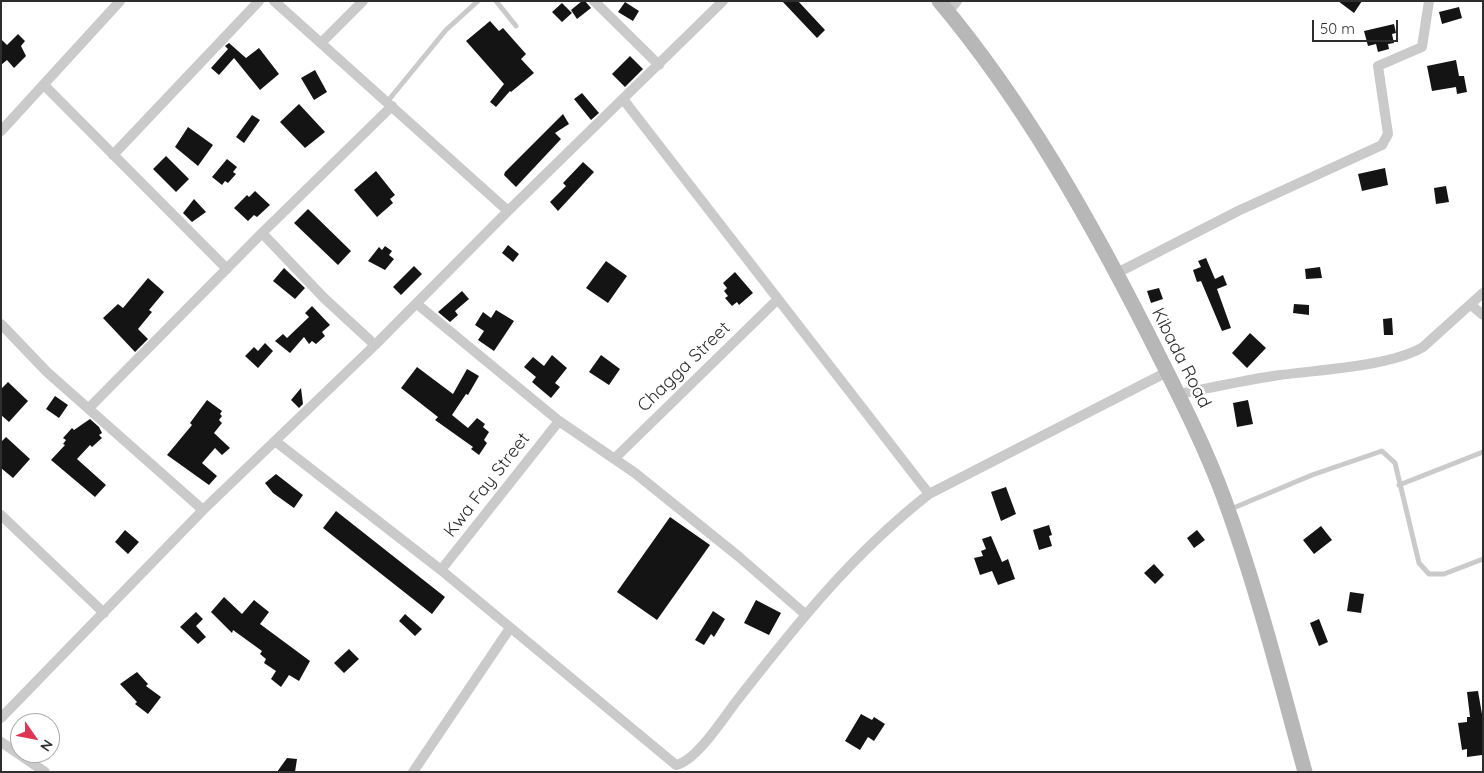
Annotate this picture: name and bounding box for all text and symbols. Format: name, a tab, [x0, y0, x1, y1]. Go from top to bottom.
scale bar	[1314, 10, 1400, 42]
text: 50 m	[1320, 19, 1355, 38]
street label: Kibada Road	[1147, 304, 1215, 412]
street label: Chagga Street	[633, 317, 735, 417]
street label: Kwa Fay Street	[440, 429, 534, 541]
north arrow	[10, 713, 60, 763]
text: N	[36, 736, 57, 755]

